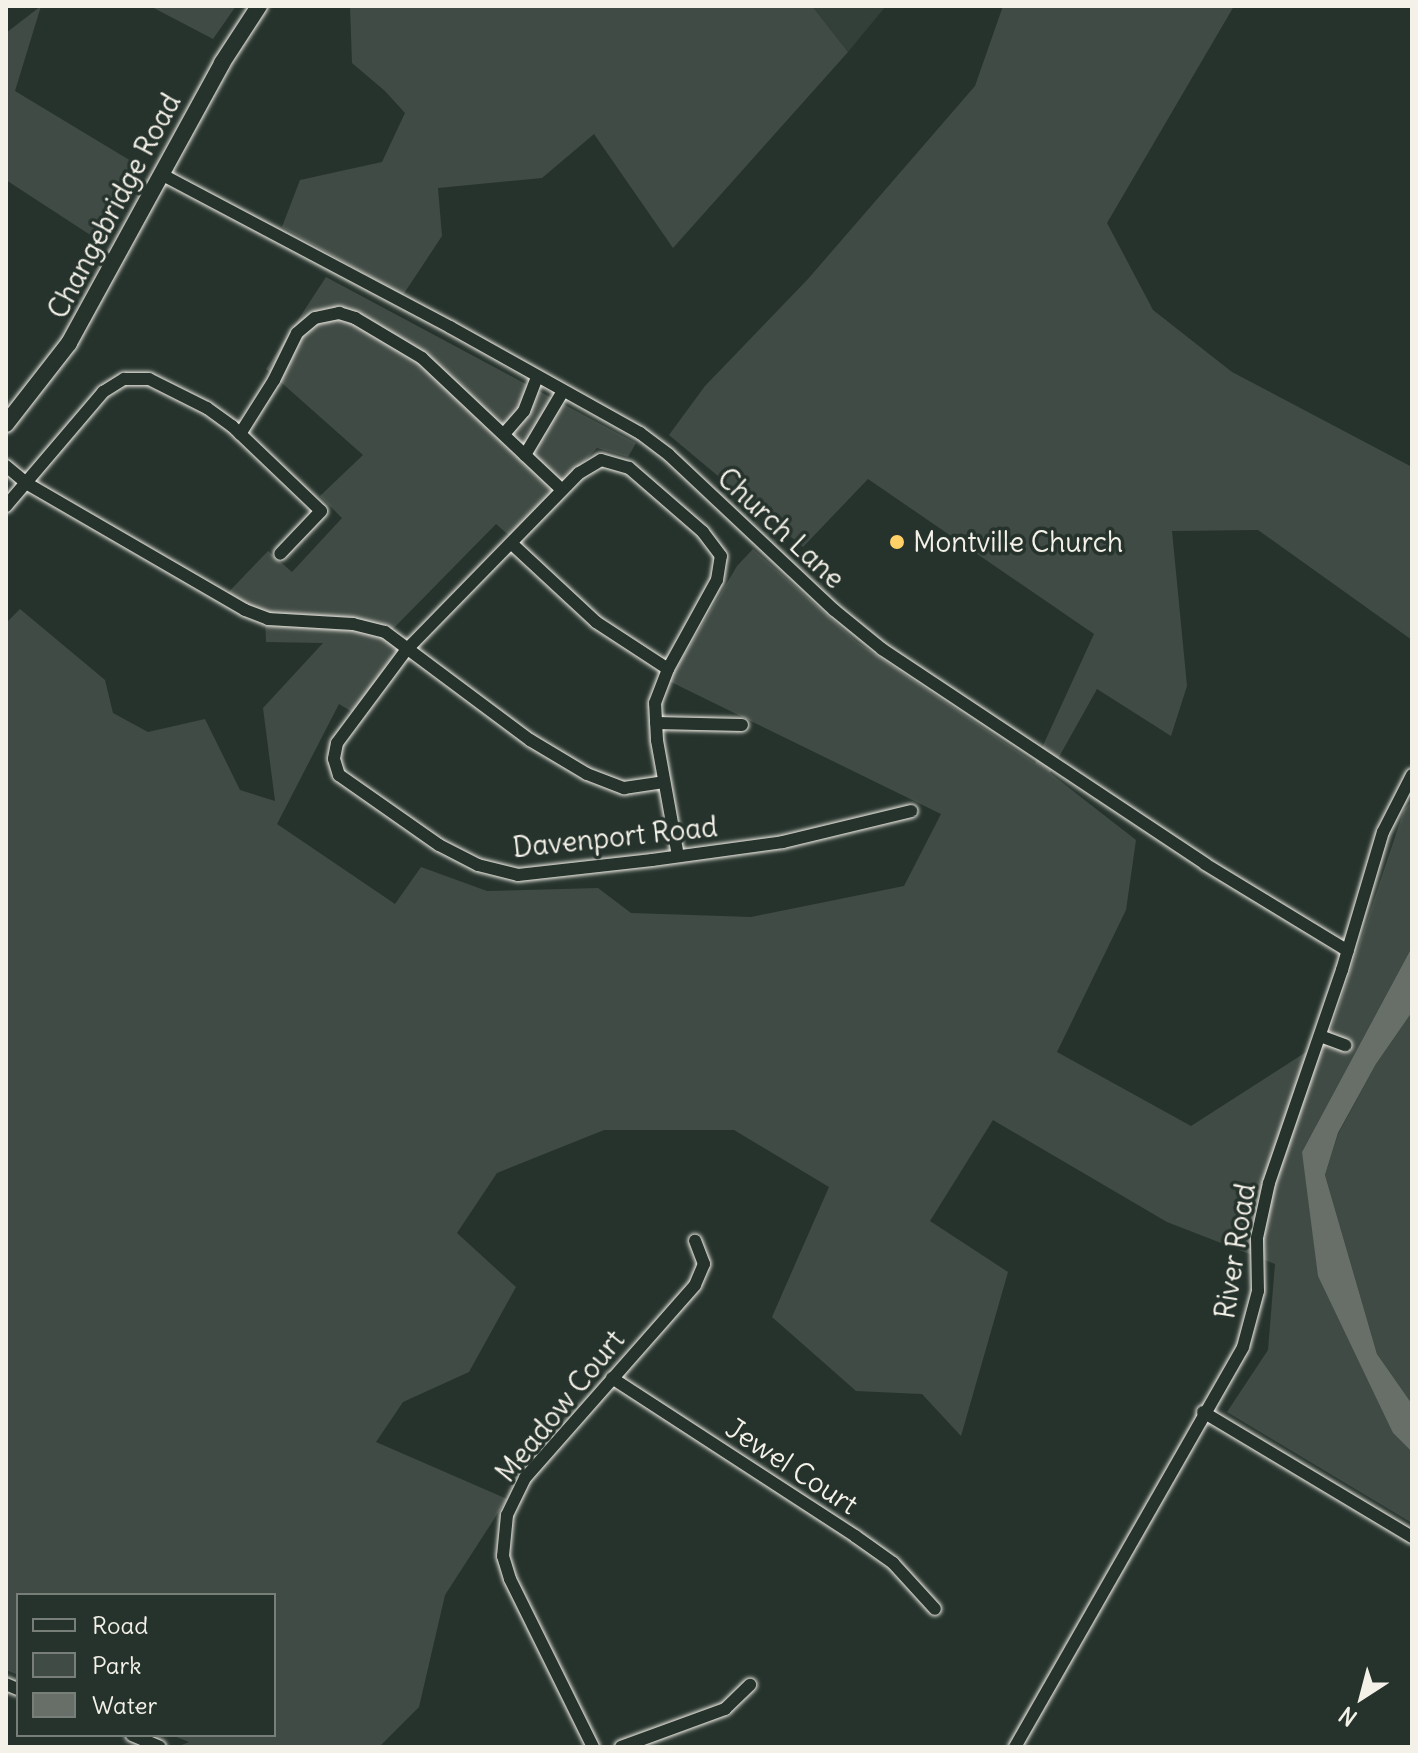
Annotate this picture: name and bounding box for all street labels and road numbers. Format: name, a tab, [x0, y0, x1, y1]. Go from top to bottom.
street label: Changebridge Road	[40, 88, 188, 324]
street label: Church Lane	[711, 461, 851, 595]
street label: Davenport Road	[511, 810, 719, 864]
street label: River Road	[1208, 1181, 1262, 1321]
street label: Meadow Court	[489, 1323, 631, 1489]
street label: Jewel Court	[720, 1411, 864, 1521]

